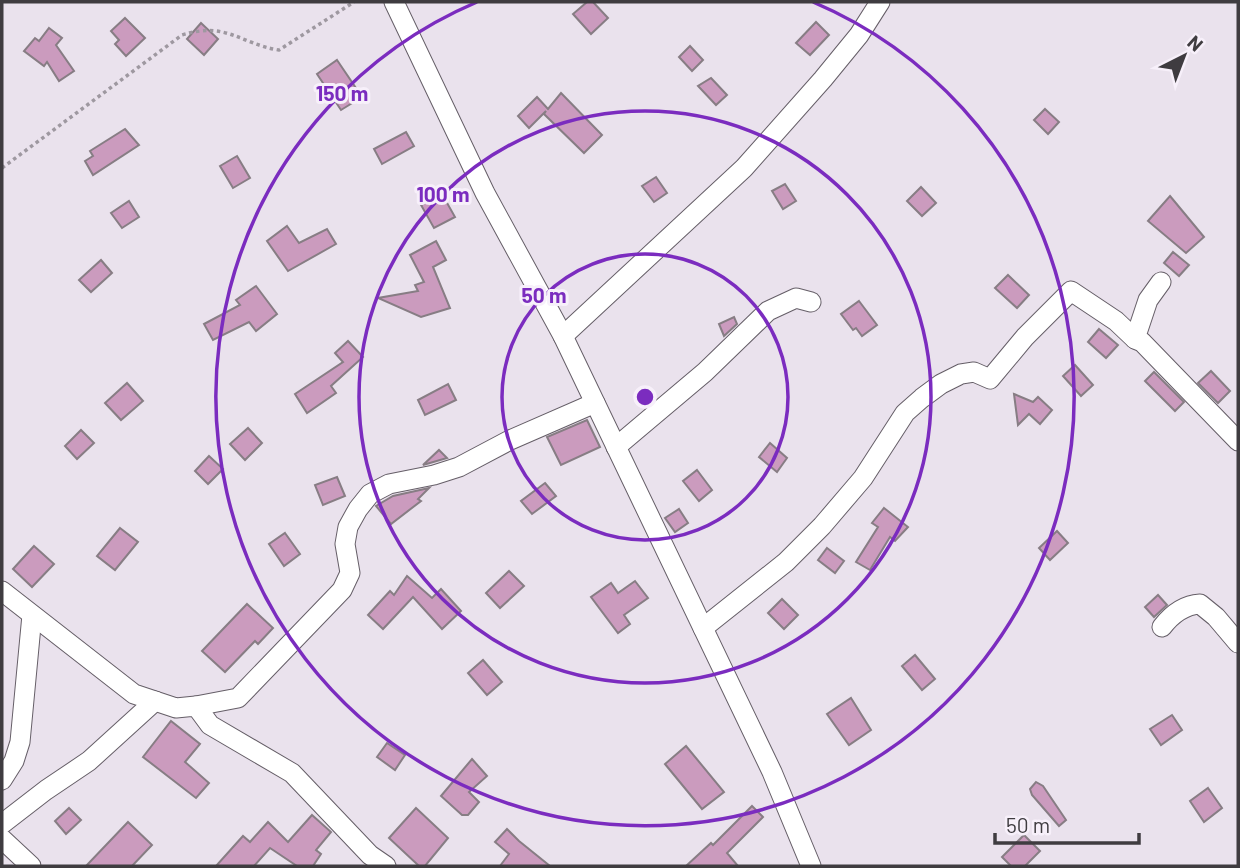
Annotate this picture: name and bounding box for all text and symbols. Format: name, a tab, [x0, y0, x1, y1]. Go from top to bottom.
north arrow	[1149, 21, 1219, 91]
text: N	[1183, 30, 1208, 56]
text: 150 m	[316, 80, 368, 105]
text: 100 m	[416, 181, 470, 206]
text: 50 m	[521, 282, 567, 307]
centre of rings	[633, 385, 657, 409]
scale bar	[995, 802, 1138, 846]
text: 50 m	[1006, 812, 1050, 837]

